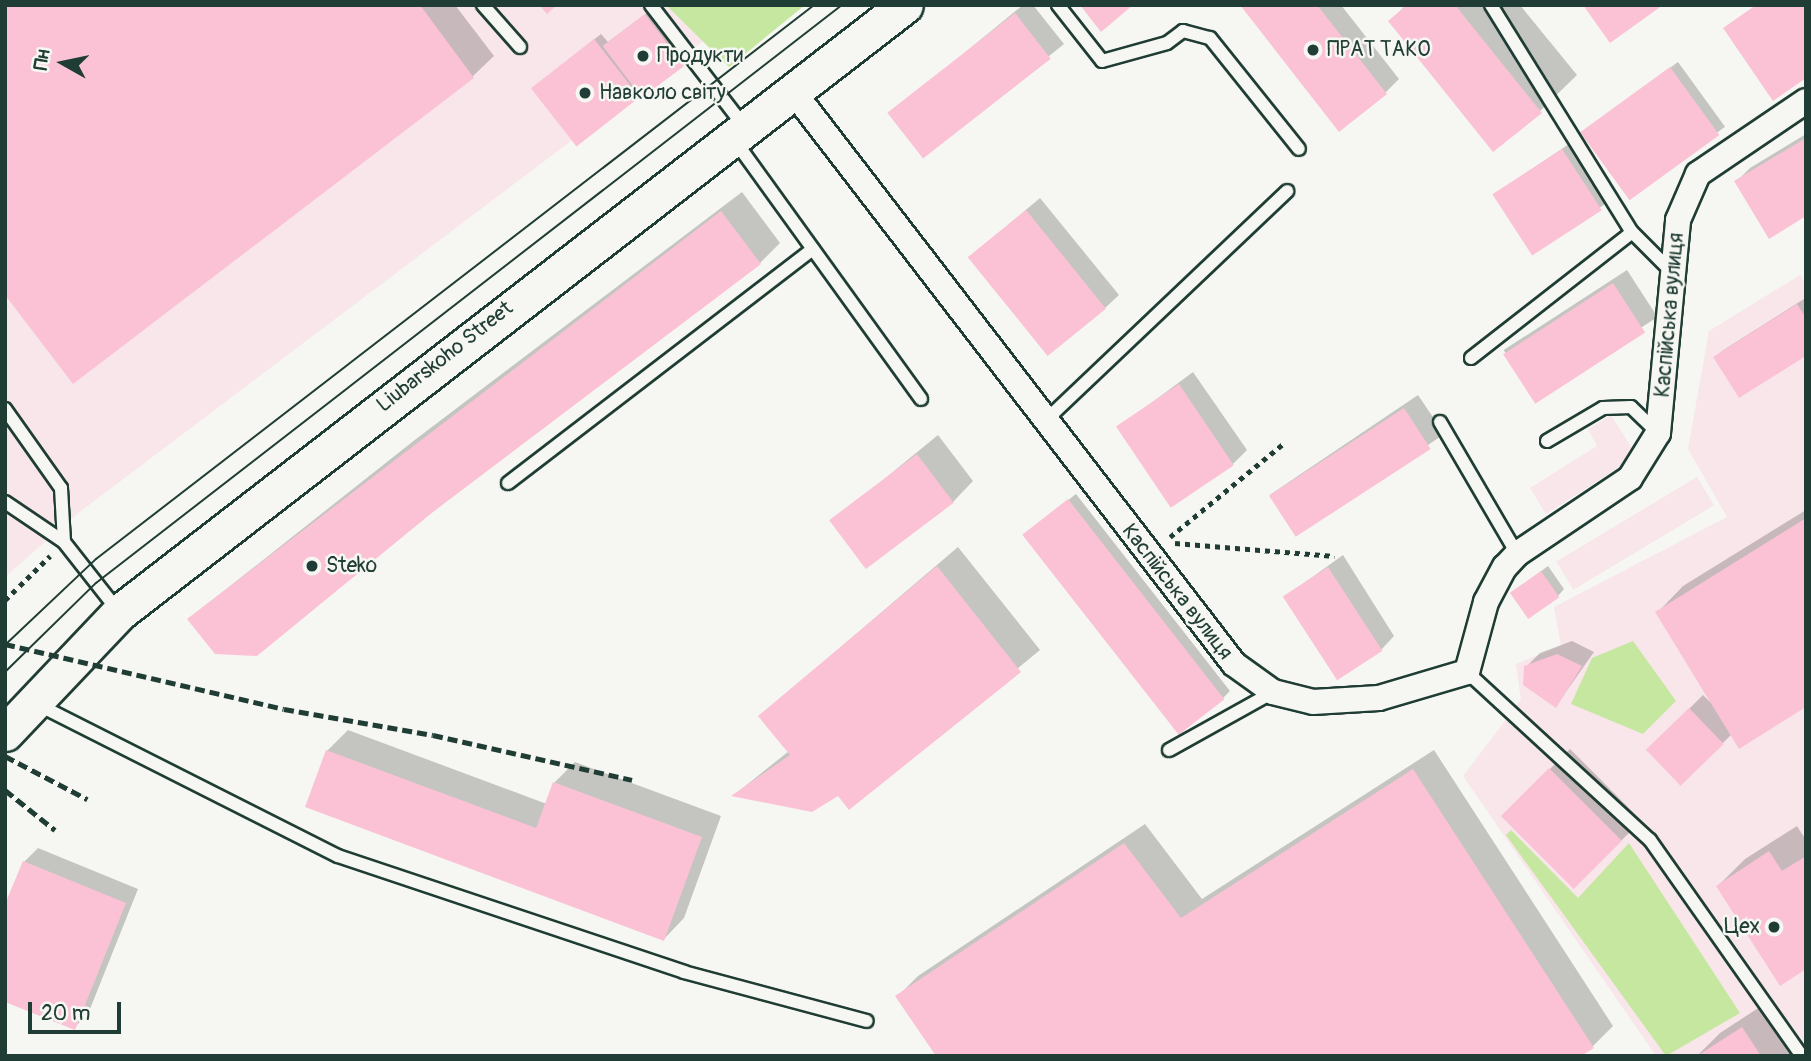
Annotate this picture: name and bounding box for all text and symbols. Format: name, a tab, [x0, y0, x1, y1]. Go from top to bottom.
north arrow	[28, 28, 98, 98]
place label: ПРАТ ТАКО	[1327, 37, 1431, 63]
marker: ПРАТ ТАКО	[1305, 42, 1321, 58]
place label: Продукти	[657, 43, 743, 69]
text: Пн	[29, 48, 56, 72]
marker: Продукти	[635, 48, 651, 64]
place label: Навколо світу	[599, 80, 726, 106]
marker: Навколо світу	[577, 85, 593, 101]
street label: Каспійська вулиця	[1650, 232, 1690, 398]
street label: Liubarskoho Street	[372, 296, 518, 418]
street label: Каспійська вулиця	[1116, 519, 1238, 665]
place label: Steko	[326, 553, 377, 579]
marker: Steko	[304, 558, 320, 574]
place label: Цех	[1724, 914, 1760, 940]
marker: Цех	[1766, 919, 1782, 935]
scale bar	[32, 988, 124, 1032]
text: 20 m	[41, 1000, 90, 1027]

